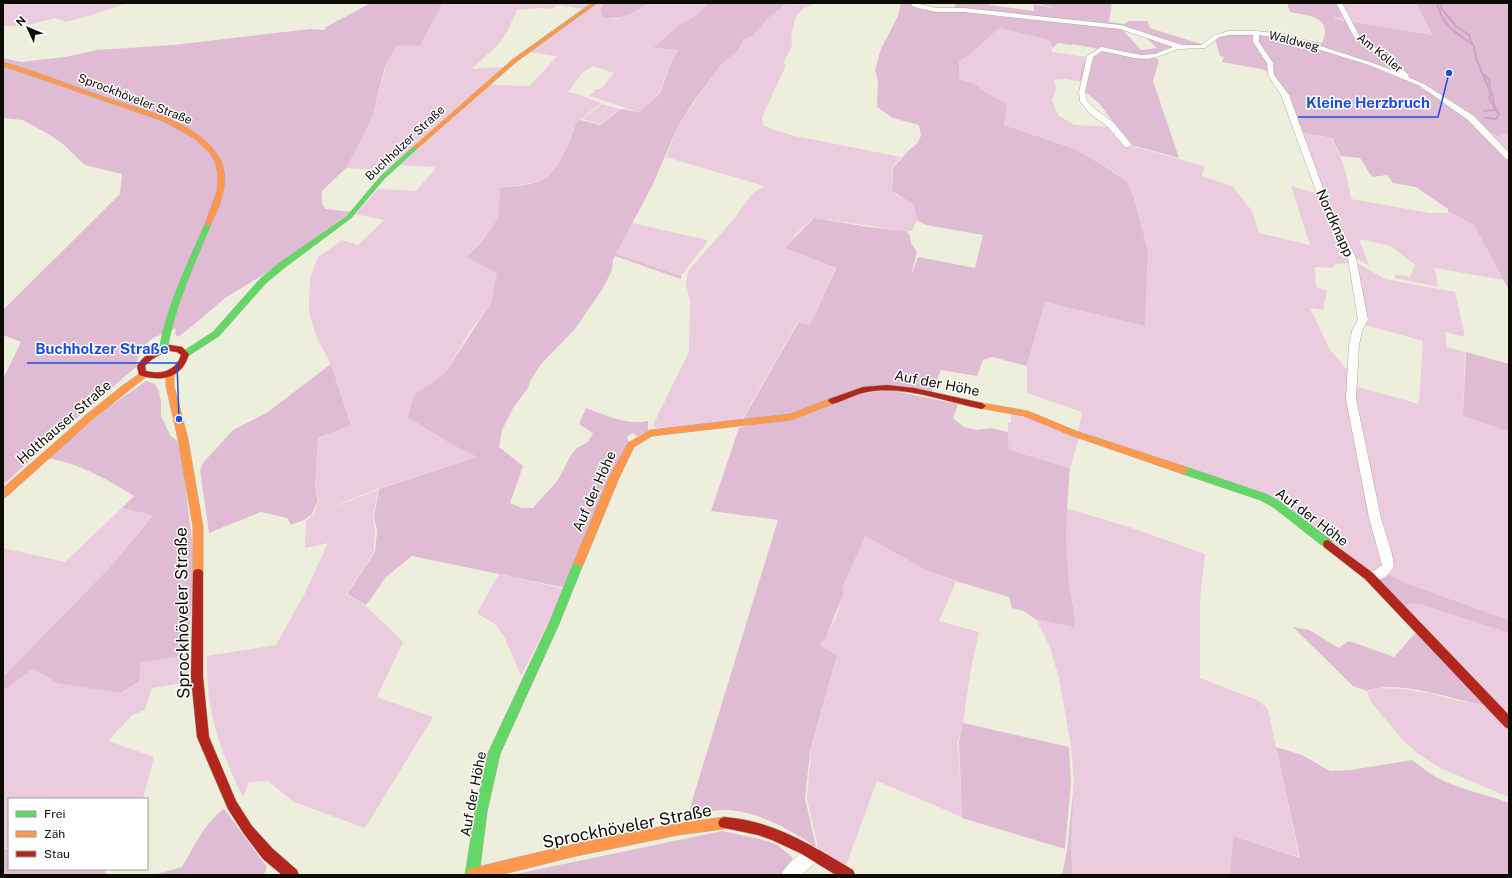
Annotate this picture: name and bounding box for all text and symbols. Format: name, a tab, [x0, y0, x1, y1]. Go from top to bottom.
north arrow	[8, 8, 48, 48]
text: N	[14, 14, 28, 28]
street label: Waldweg	[1267, 28, 1321, 54]
street label: Am Köller	[1354, 30, 1406, 76]
street label: Sprockhöveler Straße	[76, 71, 194, 127]
callout: Kleine Herzbruch	[1298, 90, 1438, 117]
text: Kleine Herzbruch	[1306, 94, 1430, 111]
street label: Buchholzer Straße	[362, 102, 448, 183]
street label: Nordknapp	[1313, 187, 1357, 259]
callout: Buchholzer Straße	[27, 336, 177, 363]
text: Buchholzer Straße	[35, 340, 169, 357]
street label: Auf der Höhe	[893, 367, 981, 399]
street label: Holthauser Straße	[14, 377, 114, 467]
street label: Auf der Höhe	[569, 448, 619, 534]
street label: Auf der Höhe	[1273, 485, 1351, 549]
street label: Sprockhöveler Straße	[171, 527, 193, 699]
street label: Auf der Höhe	[457, 750, 489, 838]
legend	[8, 798, 148, 870]
street label: Sprockhöveler Straße	[541, 800, 713, 852]
text: Frei	[44, 807, 66, 821]
text: Zäh	[44, 827, 65, 841]
text: Stau	[44, 847, 70, 861]

